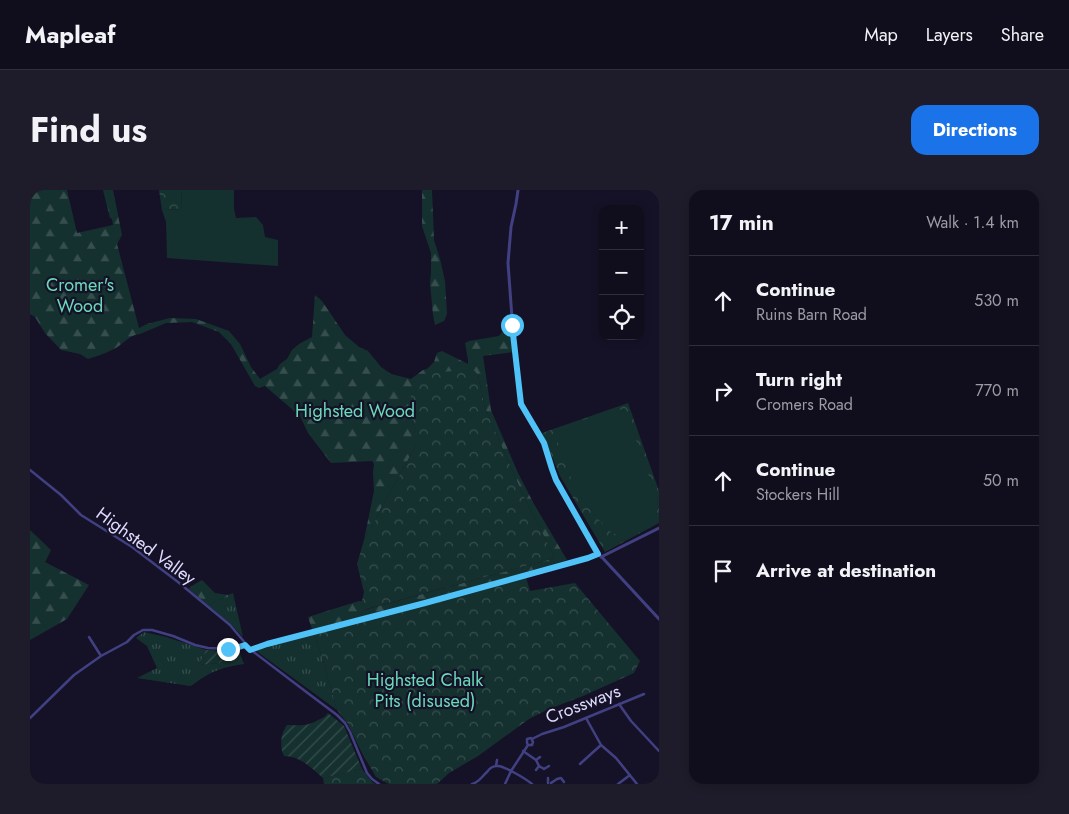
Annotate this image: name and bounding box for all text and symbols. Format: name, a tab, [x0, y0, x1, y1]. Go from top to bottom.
text: Mapleaf	[25, 17, 116, 52]
text: Map	[864, 22, 898, 48]
text: Layers	[926, 22, 973, 48]
text: Share	[1001, 22, 1044, 48]
text: Find us	[30, 105, 147, 155]
button: Directions	[911, 105, 1039, 155]
map controls	[599, 205, 644, 340]
button: +	[599, 205, 644, 250]
text: 17 min	[709, 208, 774, 238]
text: Walk · 1.4 km	[926, 211, 1019, 234]
button: −	[599, 250, 644, 295]
park label: Cromer's Wood	[46, 272, 114, 319]
text: Continue	[756, 276, 835, 303]
icon: ahead	[709, 287, 737, 315]
text: 530 m	[974, 289, 1019, 312]
button: locate	[599, 295, 644, 340]
text: Ruins Barn Road	[756, 303, 867, 326]
route start	[501, 314, 524, 337]
text: Turn right	[756, 366, 842, 393]
icon: right	[709, 377, 737, 405]
text: 770 m	[975, 379, 1019, 402]
text: Cromers Road	[756, 393, 853, 416]
park label: Highsted Wood	[295, 398, 415, 424]
text: Continue	[756, 456, 835, 483]
icon: ahead	[709, 467, 737, 495]
text: 50 m	[983, 469, 1019, 492]
text: Stockers Hill	[756, 483, 840, 506]
street label: Highsted Valley	[91, 501, 201, 591]
icon: arrive	[709, 557, 737, 585]
text: Arrive at destination	[756, 557, 936, 584]
route end	[217, 638, 240, 661]
park label: Highsted Chalk Pits (disused)	[367, 667, 483, 714]
street label: Crossways	[542, 678, 624, 730]

